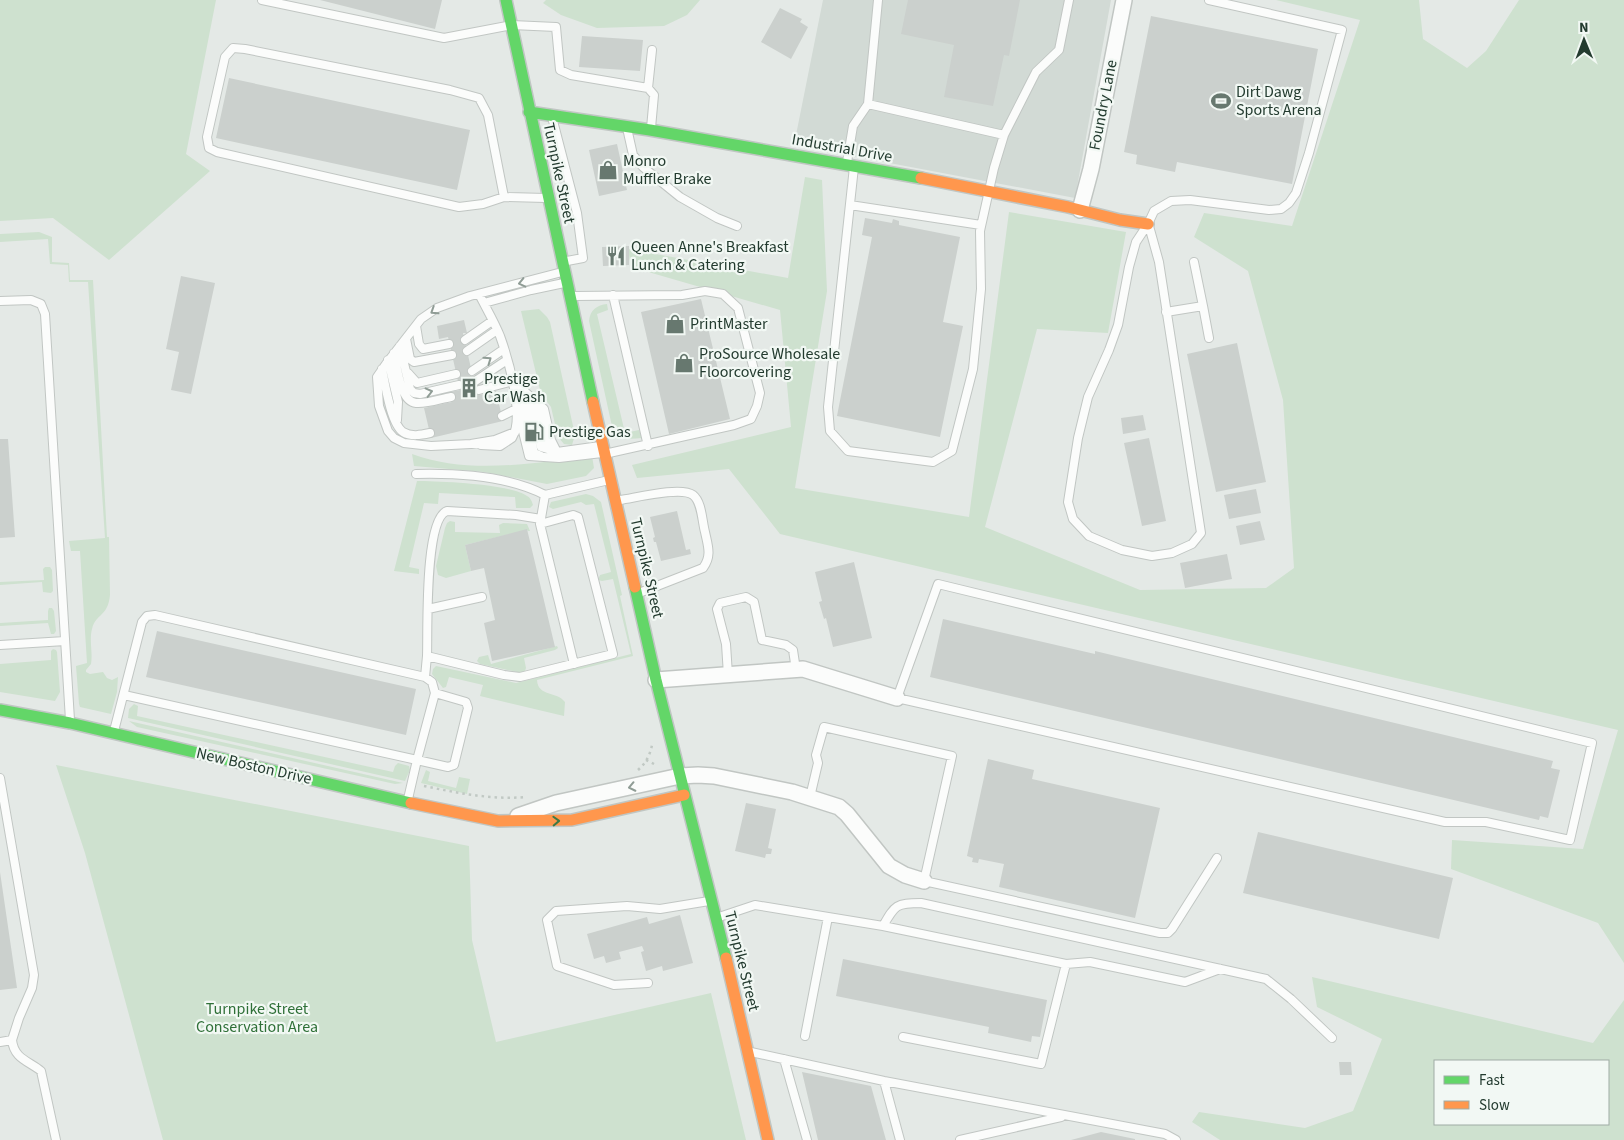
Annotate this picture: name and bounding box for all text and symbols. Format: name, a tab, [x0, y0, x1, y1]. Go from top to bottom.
north arrow	[1559, 15, 1609, 65]
text: N	[1579, 18, 1589, 38]
street label: Foundry Lane	[1083, 58, 1123, 152]
place label: Dirt Dawg Sports Arena	[1236, 81, 1322, 121]
sports icon: Dirt Dawg Sports Arena	[1210, 90, 1232, 112]
street label: Turnpike Street	[538, 121, 581, 226]
street label: Industrial Drive	[790, 128, 894, 168]
place label: Monro Muffler Brake	[623, 150, 712, 190]
shop icon: Monro Muffler Brake	[597, 159, 619, 181]
place label: Queen Anne's Breakfast Lunch & Catering	[631, 236, 789, 276]
restaurant icon: Queen Anne's Breakfast Lunch & Catering	[605, 245, 627, 267]
one-way arrow	[518, 277, 527, 288]
one-way arrow	[430, 304, 439, 314]
shop icon: PrintMaster	[664, 313, 686, 335]
place label: PrintMaster	[690, 313, 768, 335]
place label: ProSource Wholesale Floorcovering	[699, 343, 840, 383]
shop icon: ProSource Wholesale Floorcovering	[673, 352, 695, 374]
one-way arrow	[482, 357, 492, 366]
place label: Prestige Car Wash	[484, 368, 546, 408]
building icon: Prestige Car Wash	[458, 377, 480, 399]
one-way arrow	[424, 387, 433, 398]
fuel station icon: Prestige Gas	[523, 421, 545, 443]
place label: Prestige Gas	[549, 421, 631, 443]
street label: Turnpike Street	[625, 516, 669, 621]
street label: New Boston Drive	[194, 742, 314, 790]
one-way arrow	[628, 781, 637, 792]
one-way arrow	[552, 816, 560, 827]
street label: Turnpike Street	[719, 909, 765, 1014]
park label: Turnpike Street Conservation Area	[196, 998, 318, 1038]
legend	[1434, 1060, 1609, 1125]
text: Fast	[1479, 1070, 1505, 1091]
text: Slow	[1479, 1095, 1510, 1116]

